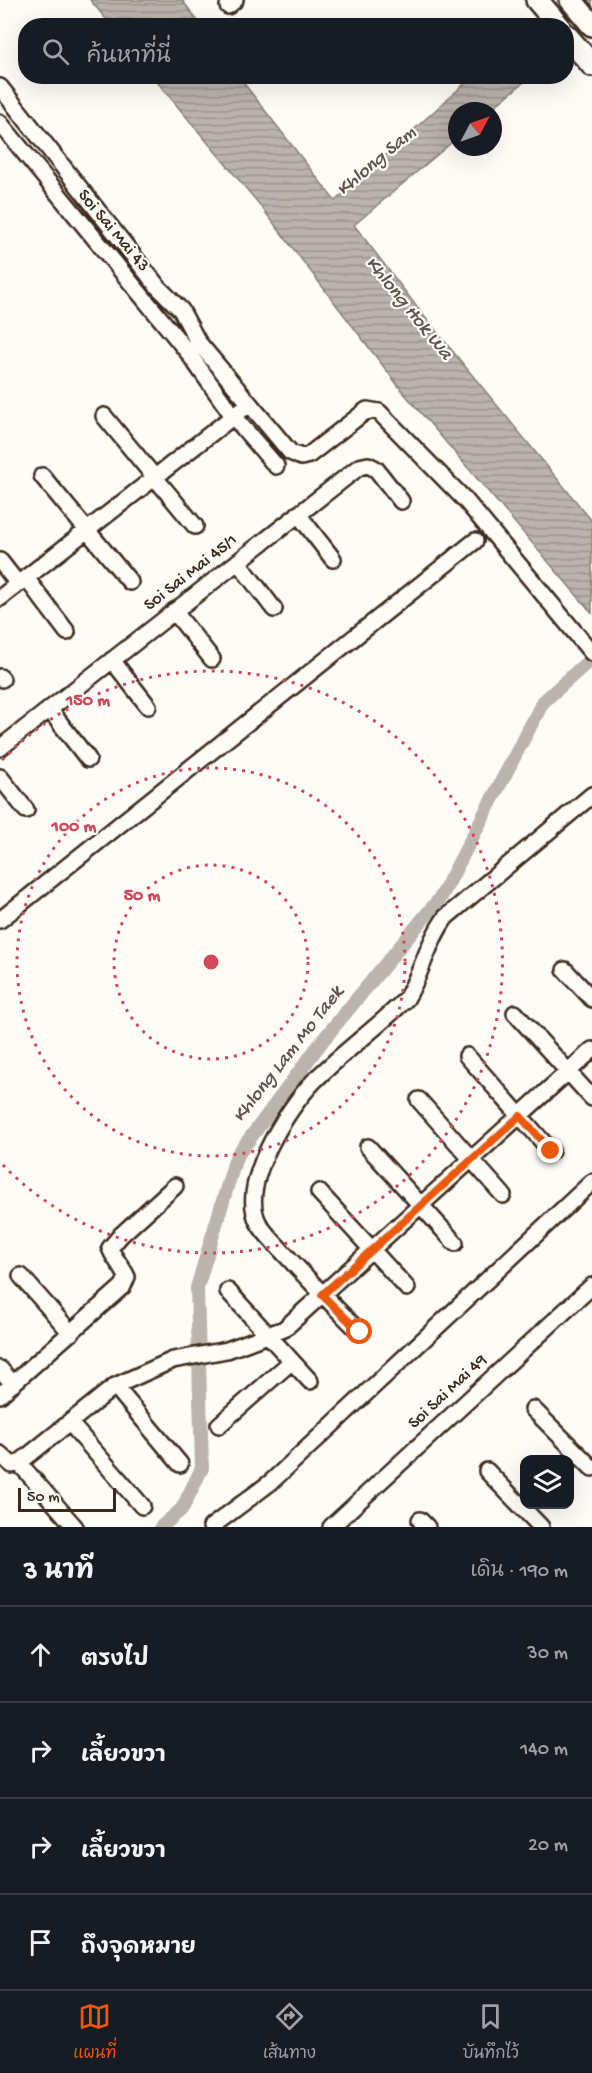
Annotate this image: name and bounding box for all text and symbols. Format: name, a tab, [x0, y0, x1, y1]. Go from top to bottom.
search box	[18, 18, 574, 84]
icon: search	[39, 35, 72, 68]
text: ค้นหาที่นี่	[87, 45, 171, 71]
north arrow	[448, 102, 502, 156]
water label: Khlong Sam	[333, 122, 422, 202]
street label: Soi Sai Mai 43	[73, 186, 153, 276]
water label: Khlong Hok Wa	[360, 253, 458, 367]
street label: Soi Sai Mai 45/1	[140, 530, 242, 616]
text: 150 m	[65, 691, 110, 712]
text: 100 m	[51, 817, 97, 838]
text: 50 m	[124, 886, 161, 907]
centre of rings	[201, 952, 221, 972]
water label: Khlong Lam Mo Taek	[229, 981, 351, 1128]
route end	[537, 1137, 563, 1163]
route start	[346, 1318, 372, 1344]
street label: Soi Sai Mai 49	[404, 1350, 492, 1434]
map controls	[520, 1455, 574, 1509]
button: layers	[520, 1455, 574, 1509]
scale bar	[18, 1485, 116, 1512]
text: 50 m	[27, 1489, 60, 1508]
text: 3 นาที	[24, 1558, 94, 1589]
text: เดิน · 190 m	[470, 1561, 568, 1584]
icon: ahead	[24, 1638, 57, 1671]
text: 30 m	[527, 1643, 568, 1666]
text: ตรงไป	[81, 1648, 149, 1674]
icon: right	[24, 1734, 57, 1767]
text: 140 m	[520, 1739, 568, 1762]
text: เลี้ยวขวา	[81, 1744, 165, 1770]
icon: right	[24, 1830, 57, 1863]
text: 20 m	[528, 1835, 568, 1858]
text: เลี้ยวขวา	[81, 1840, 165, 1866]
icon: arrive	[24, 1926, 57, 1959]
text: ถึงจุดหมาย	[81, 1936, 196, 1962]
tab: แผนที่	[73, 2000, 116, 2065]
tab: เส้นทาง	[263, 2000, 316, 2065]
tab: บันทึกไว้	[462, 2000, 519, 2065]

